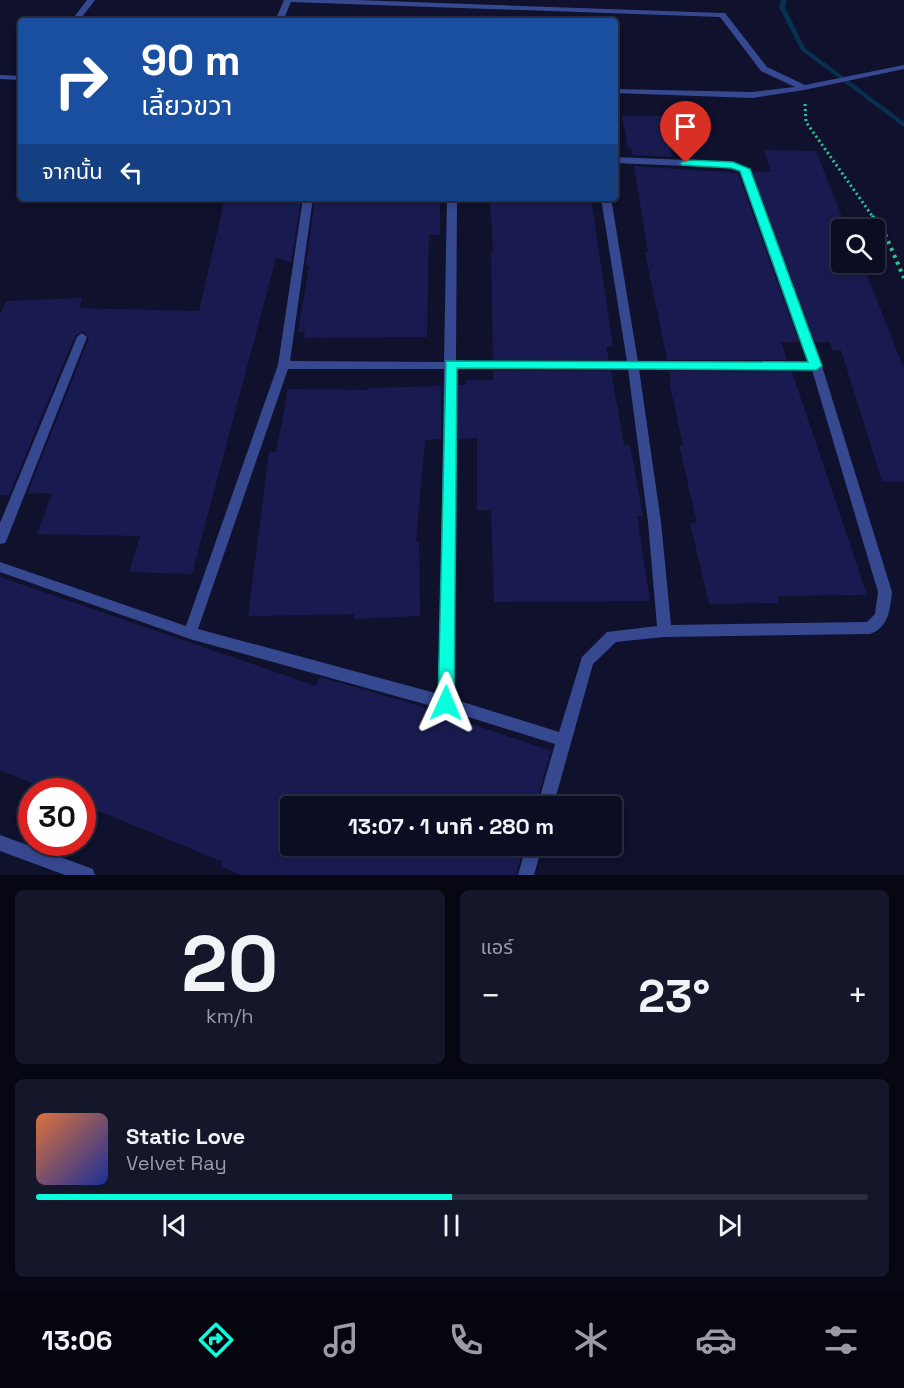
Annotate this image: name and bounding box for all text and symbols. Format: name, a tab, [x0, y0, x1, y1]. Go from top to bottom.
text: 90 m	[141, 34, 241, 87]
icon: right	[42, 42, 120, 120]
text: เลี้ยวขวา	[141, 88, 232, 123]
pin	[660, 101, 711, 163]
icon: arrive	[669, 110, 702, 143]
icon: left	[115, 156, 148, 189]
text: จากนั้น	[42, 157, 103, 185]
map controls	[831, 219, 885, 273]
button: search	[831, 219, 885, 273]
position arrow	[414, 671, 478, 735]
speed limit sign: 30	[18, 778, 96, 856]
text: 13:07 · 1 นาที · 280 m	[348, 812, 554, 840]
text: 20	[181, 914, 278, 1014]
text: แอร์	[481, 934, 513, 960]
text: 23°	[638, 968, 710, 1025]
text: −	[481, 975, 501, 1017]
text: +	[848, 975, 868, 1017]
text: km/h	[206, 1003, 254, 1029]
text: Static Love	[126, 1122, 245, 1150]
text: Velvet Ray	[126, 1150, 227, 1176]
icon: previous	[158, 1209, 191, 1242]
icon: pause	[435, 1209, 468, 1242]
icon: next	[713, 1209, 746, 1242]
icon: directions	[195, 1319, 237, 1361]
icon: music	[320, 1319, 362, 1361]
icon: phone	[445, 1319, 487, 1361]
icon: climate	[570, 1319, 612, 1361]
icon: car	[695, 1319, 737, 1361]
icon: filters	[820, 1319, 862, 1361]
text: 13:06	[42, 1323, 112, 1358]

